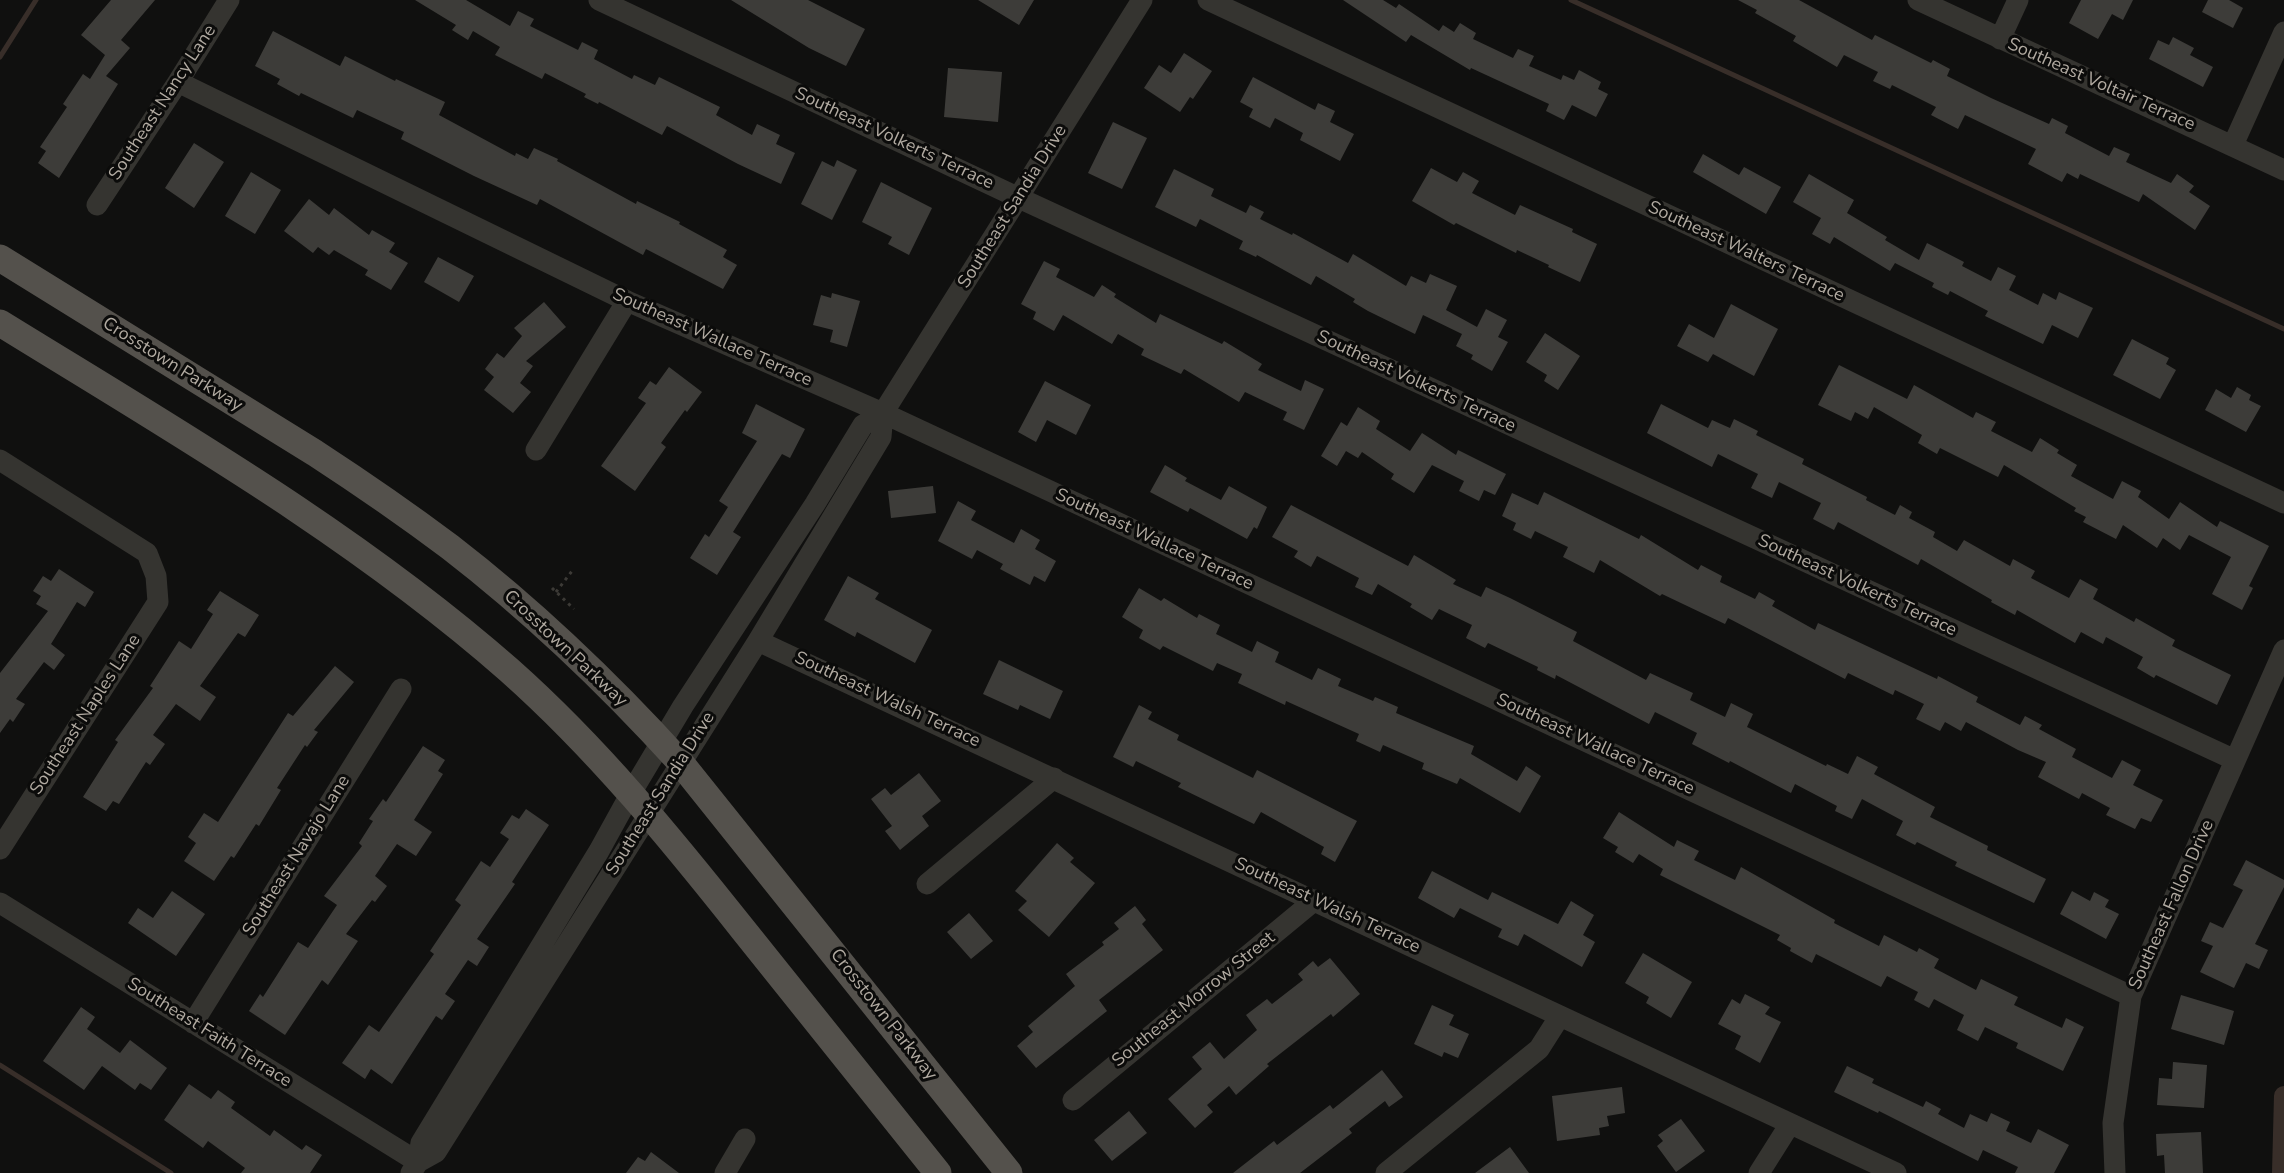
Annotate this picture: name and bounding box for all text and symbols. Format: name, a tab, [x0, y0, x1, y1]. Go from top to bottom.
street label: Southeast Nancy Lane	[105, 21, 221, 185]
street label: Southeast Voltair Terrace	[2004, 34, 2198, 136]
street label: Southeast Volkerts Terrace	[791, 83, 997, 195]
street label: Southeast Sandia Drive	[954, 121, 1072, 293]
street label: Southeast Walters Terrace	[1644, 197, 1848, 307]
street label: Southeast Wallace Terrace	[609, 284, 815, 392]
street label: Crosstown Parkway	[98, 313, 246, 417]
street label: Southeast Volkerts Terrace	[1313, 326, 1519, 438]
street label: Southeast Wallace Terrace	[1051, 485, 1257, 595]
street label: Southeast Volkerts Terrace	[1754, 530, 1960, 642]
street label: Crosstown Parkway	[499, 586, 631, 712]
street label: Southeast Naples Lane	[26, 631, 146, 799]
street label: Southeast Walsh Terrace	[791, 647, 983, 753]
street label: Southeast Wallace Terrace	[1492, 690, 1698, 800]
street label: Southeast Sandia Drive	[602, 708, 720, 880]
street label: Southeast Navajo Lane	[239, 772, 355, 940]
street label: Southeast Fallon Drive	[2125, 817, 2219, 993]
street label: Southeast Walsh Terrace	[1231, 853, 1423, 959]
street label: Southeast Morrow Street	[1108, 928, 1280, 1072]
street label: Crosstown Parkway	[825, 945, 941, 1085]
street label: Southeast Faith Terrace	[123, 974, 295, 1092]

